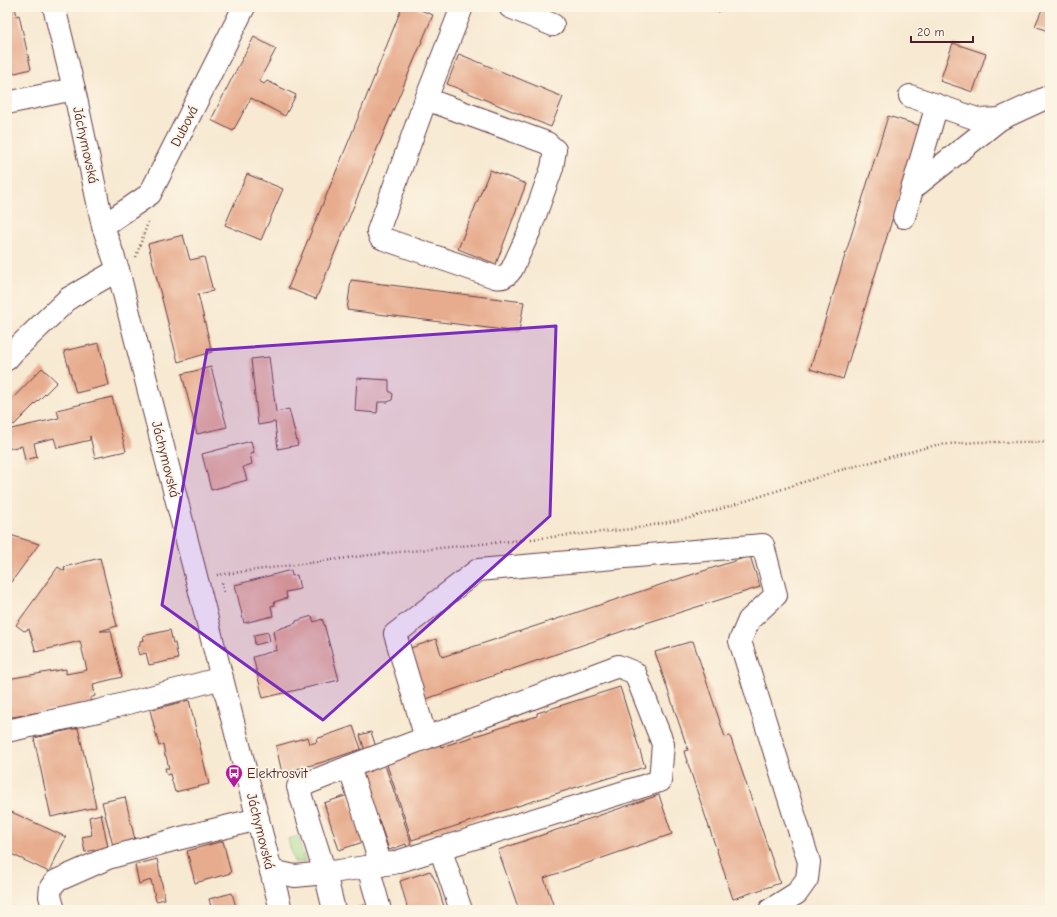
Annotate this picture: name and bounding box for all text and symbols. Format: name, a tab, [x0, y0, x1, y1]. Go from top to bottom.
scale bar	[911, 18, 973, 44]
text: 20 m	[917, 25, 945, 39]
street label: Dubová	[167, 103, 202, 149]
street label: Jáchymovská	[69, 105, 102, 185]
street label: Jáchymovská	[148, 419, 183, 499]
bus stop icon: Elektrosvit	[224, 763, 244, 788]
place label: Elektrosvit	[247, 765, 309, 782]
street label: Jáchymovská	[243, 791, 278, 871]

